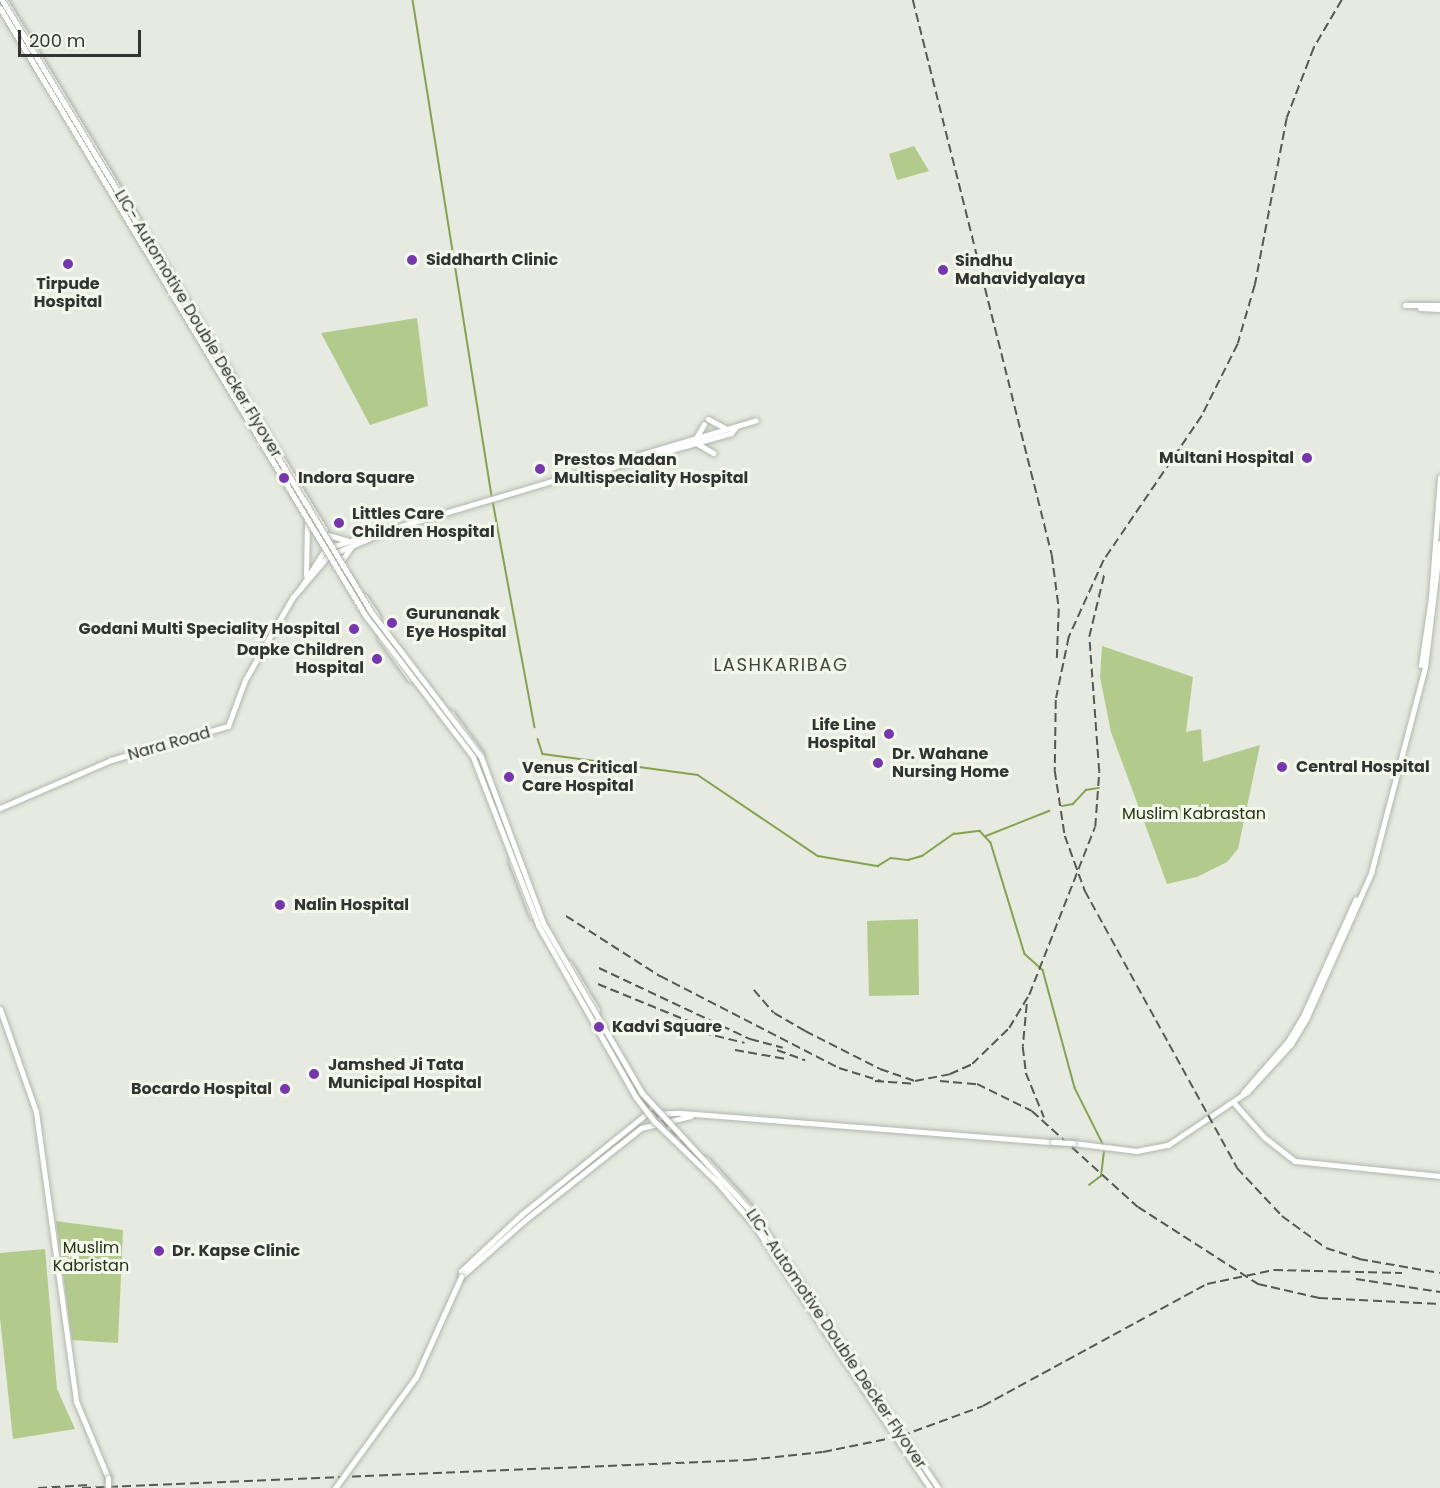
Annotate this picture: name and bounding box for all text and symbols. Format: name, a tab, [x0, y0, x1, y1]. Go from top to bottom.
scale bar	[21, 18, 144, 56]
text: 200 m	[29, 28, 85, 53]
street label: LIC- Automotive Double Decker Flyover	[110, 187, 286, 461]
place label: Siddharth Clinic	[426, 250, 558, 270]
marker: Siddharth Clinic	[403, 251, 421, 269]
place label: Sindhu Mahavidyalaya	[955, 251, 1085, 289]
marker: Tirpude Hospital	[59, 255, 77, 273]
marker: Sindhu Mahavidyalaya	[936, 263, 950, 277]
place label: Tirpude Hospital	[34, 274, 102, 312]
place label: Multani Hospital	[1159, 448, 1294, 468]
marker: Multani Hospital	[1298, 449, 1316, 467]
place label: Prestos Madan Multispeciality Hospital	[554, 450, 748, 488]
marker: Prestos Madan Multispeciality Hospital	[531, 460, 549, 478]
place label: Indora Square	[298, 468, 415, 488]
marker: Indora Square	[275, 469, 293, 487]
place label: Littles Care Children Hospital	[352, 504, 495, 542]
marker: Littles Care Children Hospital	[330, 514, 348, 532]
place label: Gurunanak Eye Hospital	[406, 604, 506, 642]
marker: Gurunanak Eye Hospital	[383, 614, 401, 632]
place label: Godani Multi Speciality Hospital	[78, 619, 340, 639]
marker: Godani Multi Speciality Hospital	[345, 620, 363, 638]
place label: Dapke Children Hospital	[237, 640, 364, 678]
marker: Dapke Children Hospital	[368, 650, 386, 668]
district label: LASHKARIBAG	[714, 654, 848, 676]
place label: Life Line Hospital	[808, 715, 876, 753]
street label: Nara Road	[126, 723, 212, 765]
marker: Life Line Hospital	[880, 725, 898, 743]
place label: Dr. Wahane Nursing Home	[892, 744, 1009, 782]
marker: Dr. Wahane Nursing Home	[869, 754, 887, 772]
place label: Central Hospital	[1296, 757, 1430, 777]
place label: Venus Critical Care Hospital	[522, 758, 638, 796]
marker: Central Hospital	[1273, 758, 1291, 776]
marker: Venus Critical Care Hospital	[500, 768, 518, 786]
park label: Muslim Kabrastan	[1122, 804, 1266, 824]
place label: Nalin Hospital	[294, 895, 409, 915]
marker: Nalin Hospital	[271, 896, 289, 914]
place label: Kadvi Square	[612, 1017, 722, 1037]
marker: Kadvi Square	[590, 1018, 608, 1036]
place label: Jamshed Ji Tata Municipal Hospital	[328, 1055, 482, 1093]
marker: Jamshed Ji Tata Municipal Hospital	[305, 1065, 323, 1083]
place label: Bocardo Hospital	[131, 1079, 272, 1099]
marker: Bocardo Hospital	[276, 1080, 294, 1098]
street label: LIC- Automotive Double Decker Flyover	[742, 1205, 930, 1473]
park label: Muslim Kabristan	[53, 1238, 129, 1276]
place label: Dr. Kapse Clinic	[172, 1241, 300, 1261]
marker: Dr. Kapse Clinic	[150, 1242, 168, 1260]

